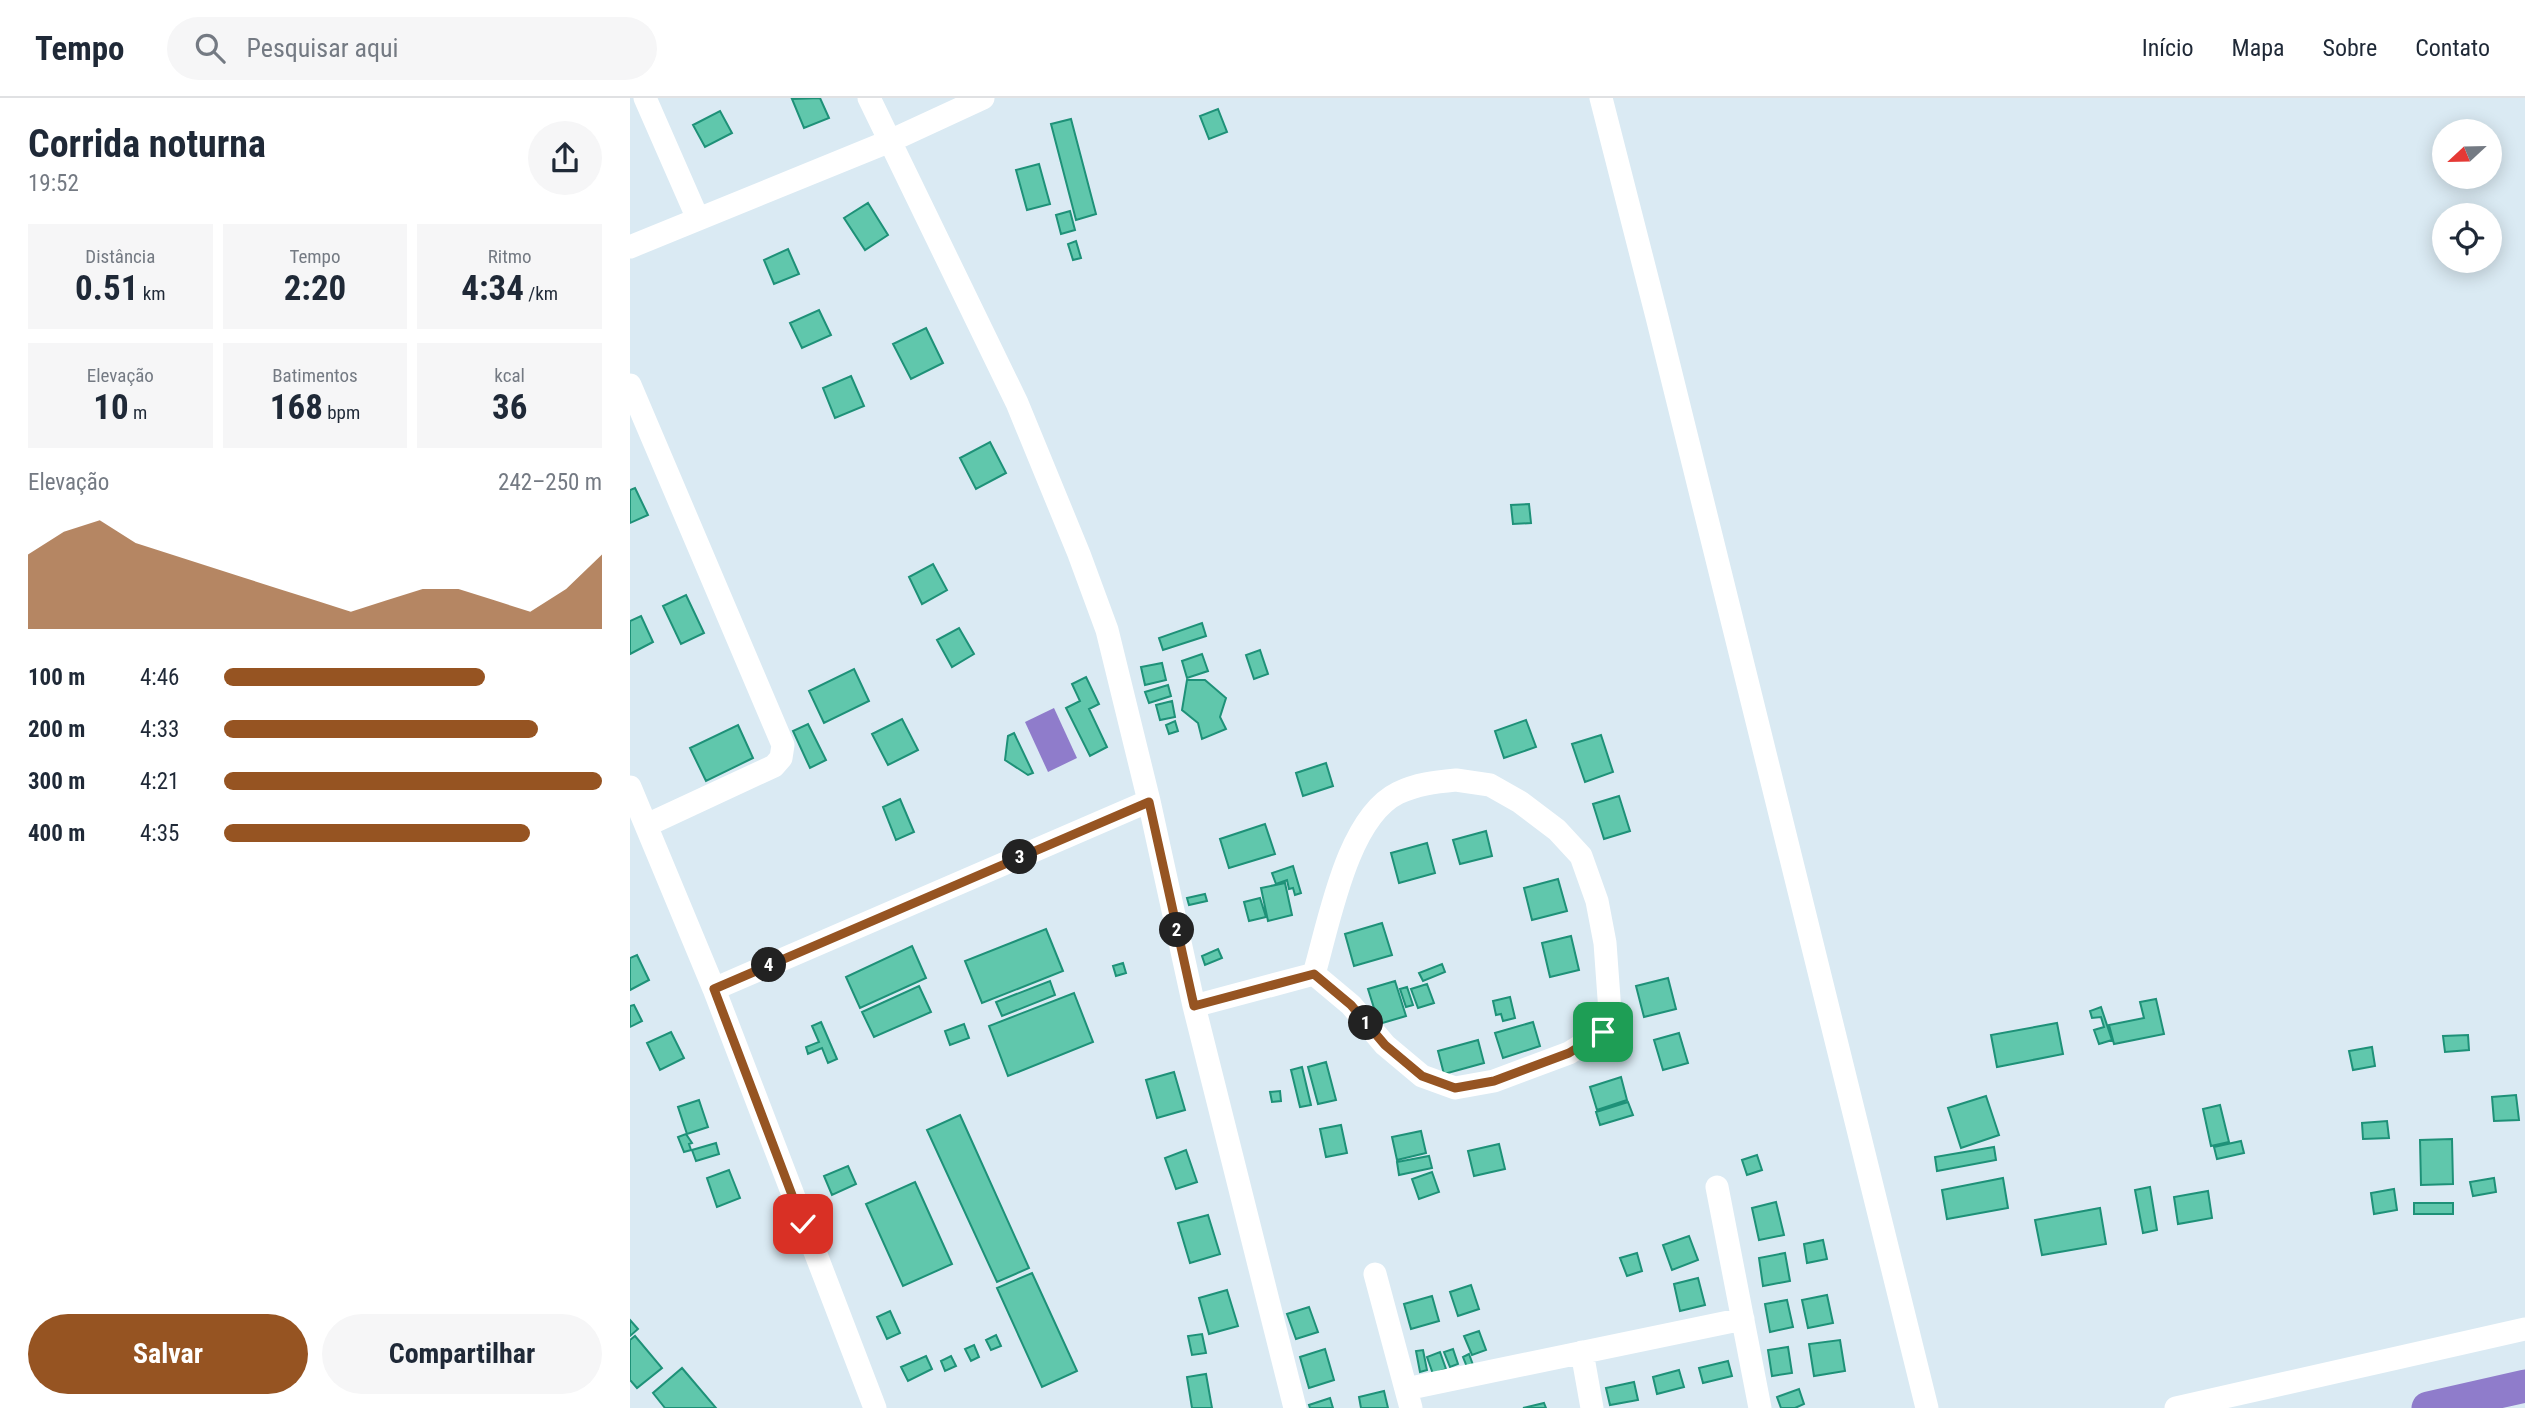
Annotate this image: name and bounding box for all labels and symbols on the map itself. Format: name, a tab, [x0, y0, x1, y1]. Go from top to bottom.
north arrow	[2432, 119, 2502, 189]
pin: 3	[1002, 840, 1038, 874]
pin: 2	[1160, 912, 1194, 948]
pin: 4	[752, 948, 786, 982]
pin	[1573, 1002, 1633, 1062]
pin: 1	[1348, 1006, 1384, 1040]
pin	[773, 1194, 833, 1254]

